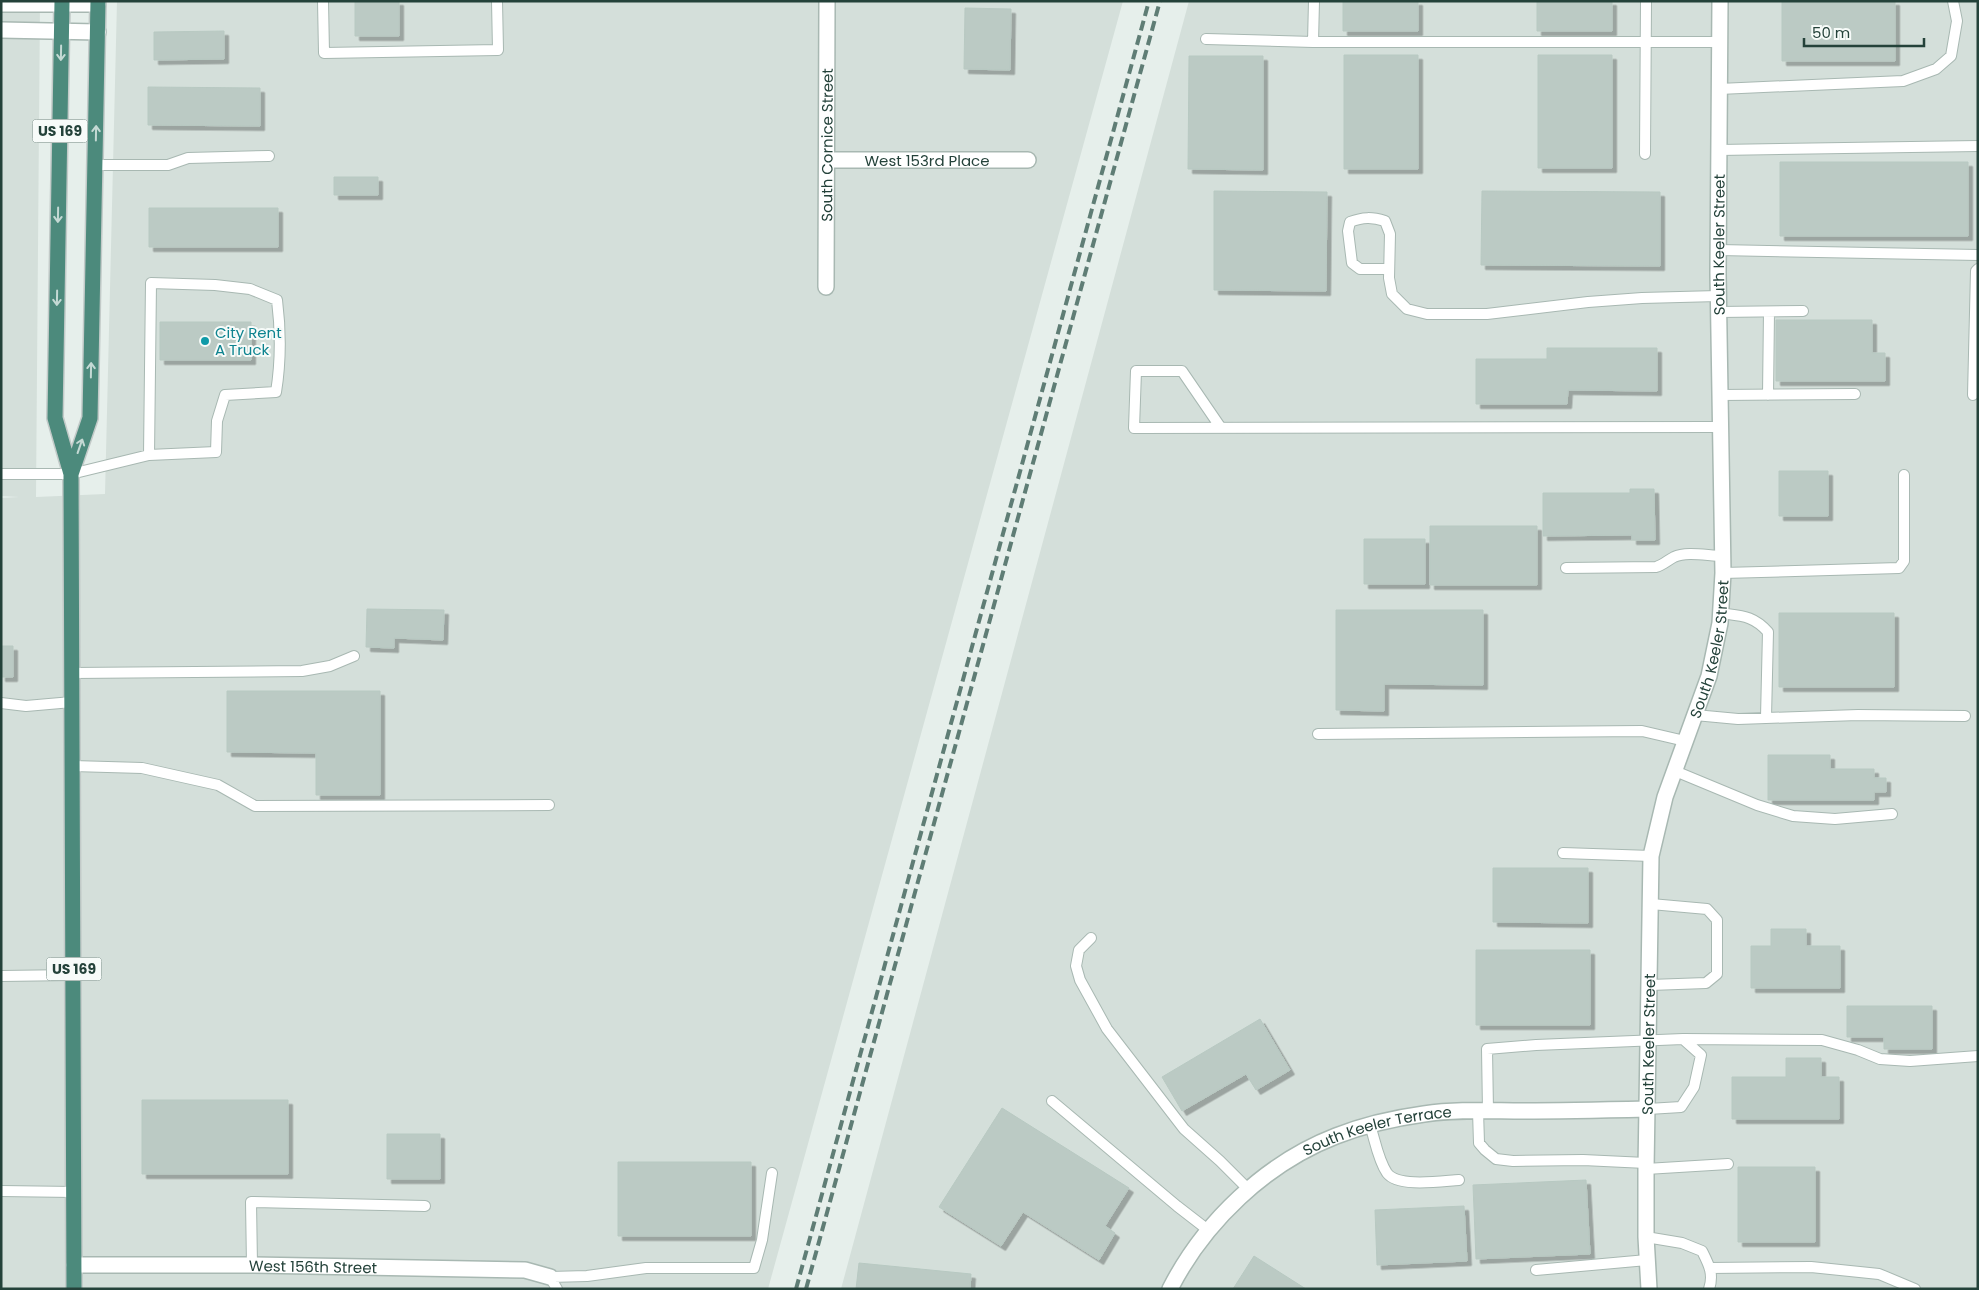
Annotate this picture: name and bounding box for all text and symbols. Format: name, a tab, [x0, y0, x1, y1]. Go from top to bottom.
scale bar	[1804, 15, 1924, 47]
text: 50 m	[1812, 22, 1850, 43]
one-way arrow	[56, 44, 66, 60]
street label: South Cornice Street	[816, 68, 837, 222]
road number: US 169	[32, 120, 88, 142]
one-way arrow	[91, 125, 100, 141]
street label: West 153rd Place	[864, 150, 990, 171]
street label: South Keeler Street	[1707, 174, 1729, 316]
one-way arrow	[53, 206, 63, 223]
one-way arrow	[52, 289, 61, 305]
place label: City Rent A Truck	[215, 322, 282, 360]
marker: City Rent A Truck	[199, 335, 211, 347]
one-way arrow	[86, 362, 95, 378]
one-way arrow	[76, 439, 85, 454]
street label: South Keeler Street	[1684, 579, 1733, 721]
road number: US 169	[46, 958, 102, 981]
street label: South Keeler Street	[1636, 973, 1660, 1115]
street label: South Keeler Terrace	[1299, 1101, 1452, 1160]
street label: West 156th Street	[249, 1254, 377, 1278]

